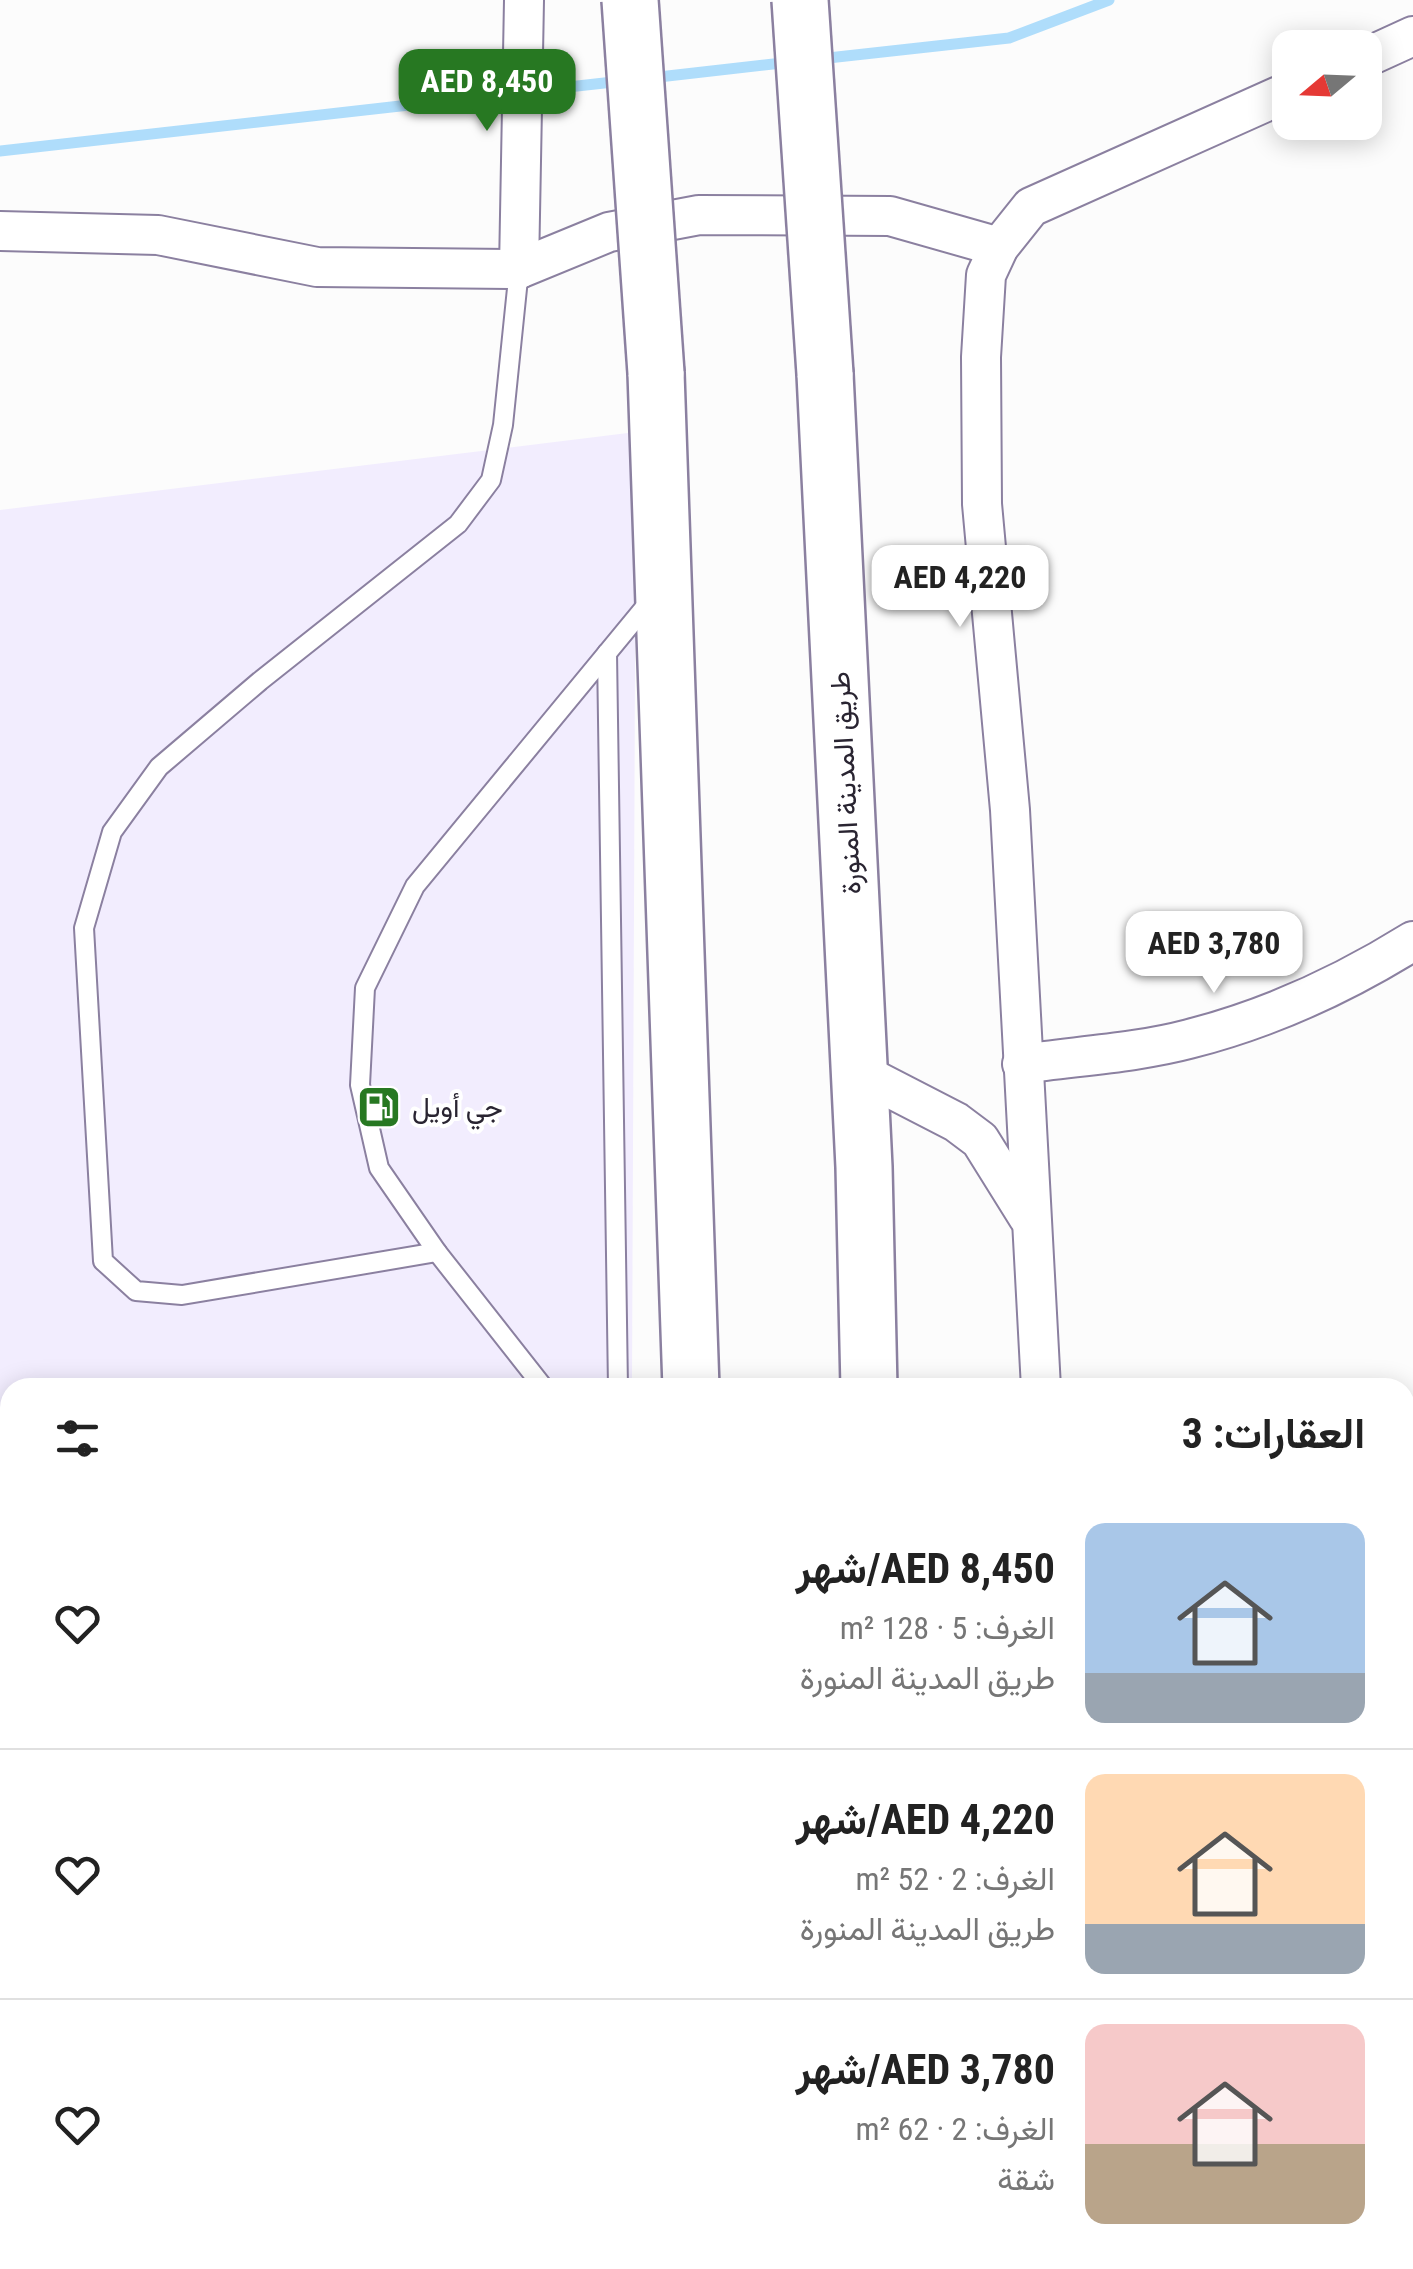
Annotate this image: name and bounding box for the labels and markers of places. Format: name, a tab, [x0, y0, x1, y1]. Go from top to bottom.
pin: AED 8,450	[373, 49, 601, 134]
pin: AED 4,220	[846, 545, 1074, 630]
pin: AED 3,780	[1100, 911, 1328, 996]
fuel station icon: جي أويل	[356, 1084, 402, 1130]
place label: جي أويل	[412, 1091, 503, 1130]

